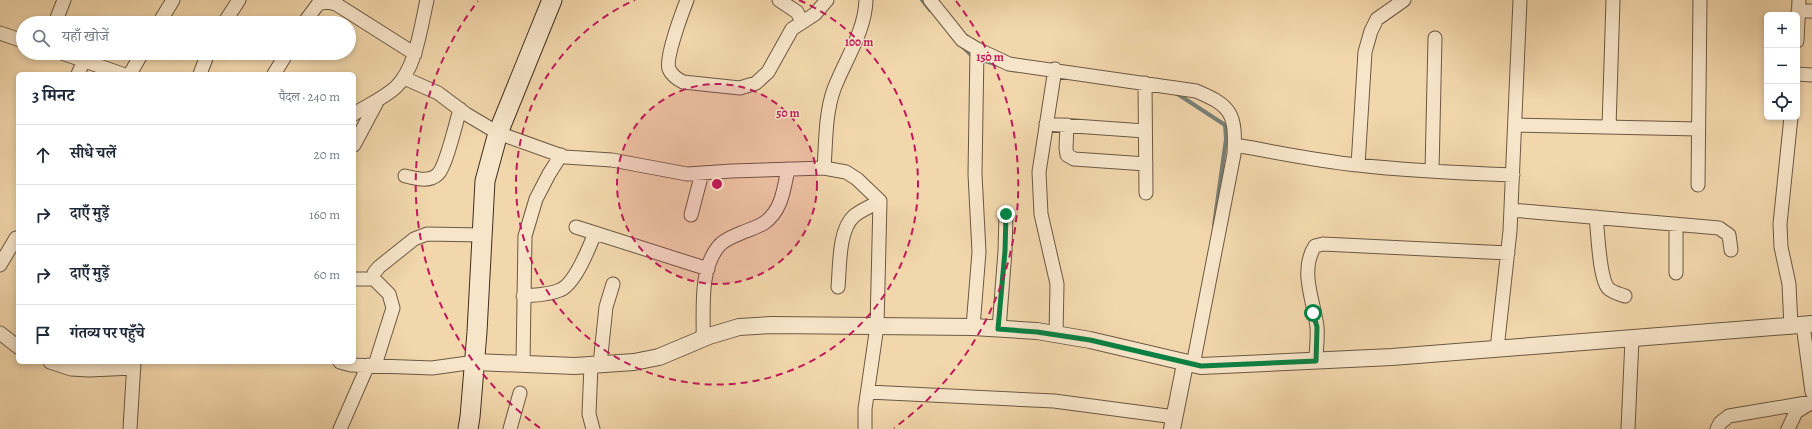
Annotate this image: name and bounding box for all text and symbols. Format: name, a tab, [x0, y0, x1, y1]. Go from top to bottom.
map controls	[1764, 12, 1800, 120]
button: +	[1764, 12, 1800, 48]
search box	[16, 16, 356, 60]
text: यहाँ खोजें	[62, 26, 109, 46]
icon: search	[30, 27, 52, 49]
text: 100 m	[845, 34, 873, 50]
button: −	[1764, 48, 1800, 84]
text: 150 m	[976, 49, 1004, 65]
text: 3 मिनट	[32, 84, 74, 107]
button: locate	[1764, 84, 1800, 120]
text: पैदल · 240 m	[279, 88, 340, 105]
text: 50 m	[776, 105, 800, 121]
text: सीधे चलें	[70, 143, 116, 163]
icon: ahead	[32, 144, 54, 166]
text: 20 m	[314, 146, 340, 163]
centre of rings	[710, 177, 724, 191]
text: दाएँ मुड़ें	[70, 203, 109, 223]
icon: right	[32, 204, 54, 226]
route end	[997, 205, 1015, 223]
text: 160 m	[309, 206, 340, 223]
text: दाएँ मुड़ें	[70, 263, 109, 283]
icon: right	[32, 264, 54, 286]
text: 60 m	[314, 266, 340, 283]
route start	[1304, 304, 1322, 322]
text: गंतव्य पर पहुँचे	[70, 323, 145, 343]
icon: arrive	[32, 324, 54, 346]

